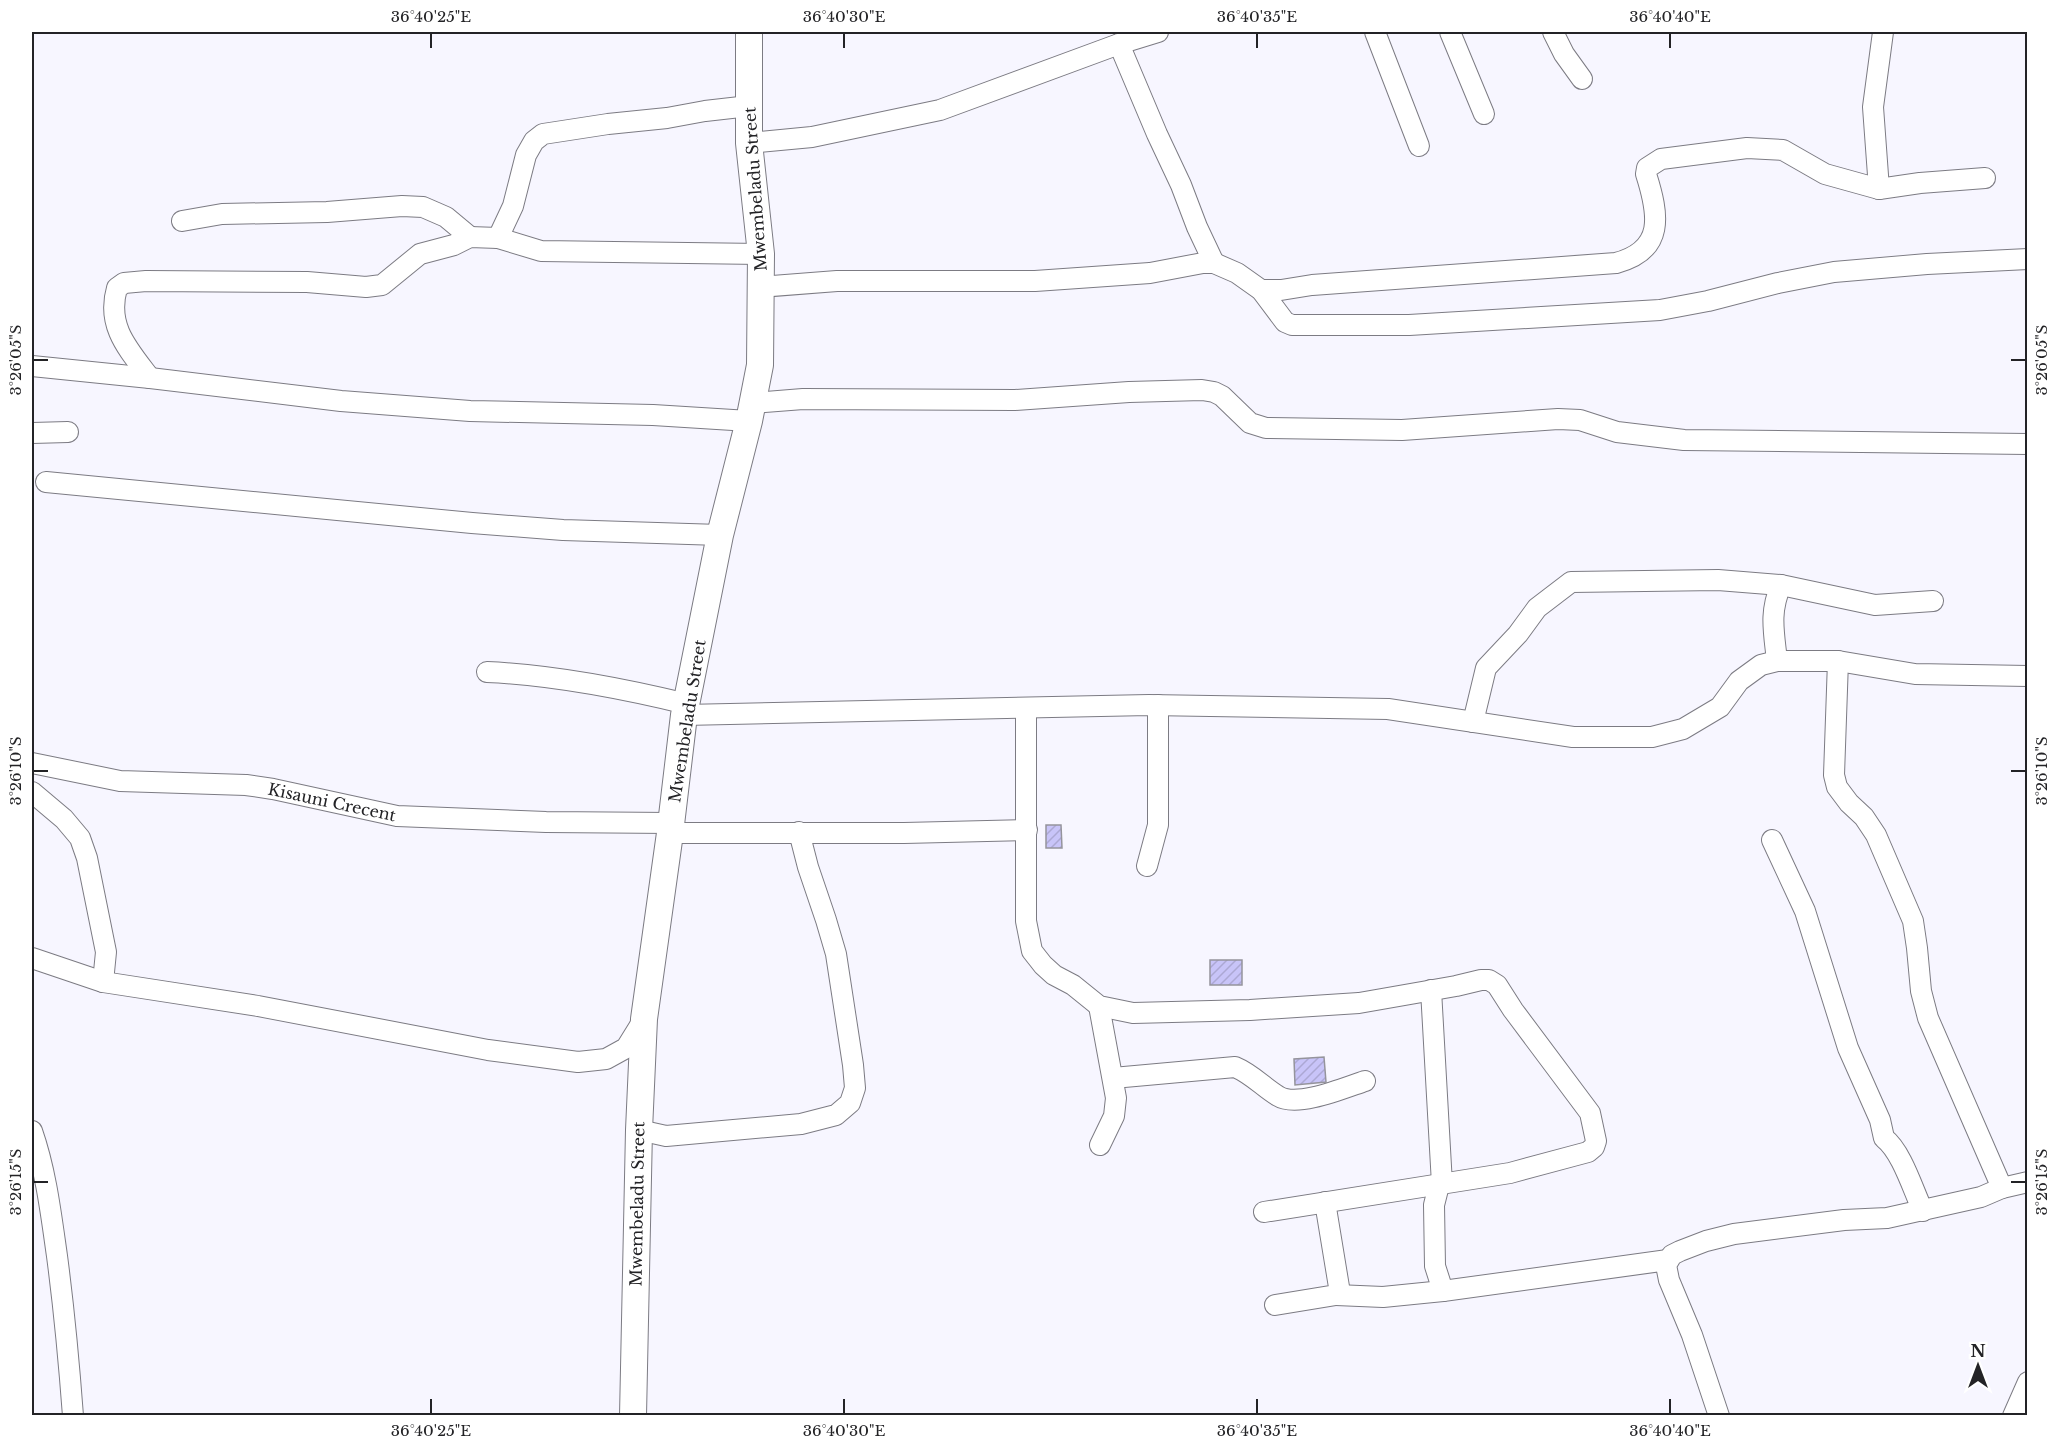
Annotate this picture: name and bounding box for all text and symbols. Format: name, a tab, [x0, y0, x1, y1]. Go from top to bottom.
text: 36°40'25"E	[391, 7, 471, 26]
text: 36°40'30"E	[803, 7, 885, 26]
text: 36°40'35"E	[1217, 7, 1297, 26]
text: 36°40'40"E	[1629, 7, 1711, 26]
street label: Mwembeladu Street	[739, 106, 771, 272]
text: 3°26'05"S	[6, 325, 25, 395]
text: 3°26'05"S	[2032, 325, 2051, 395]
street label: Mwembeladu Street	[664, 638, 710, 804]
text: 3°26'10"S	[6, 736, 25, 806]
text: 3°26'10"S	[2032, 736, 2051, 806]
street label: Kisauni Crecent	[266, 779, 398, 825]
street label: Mwembeladu Street	[626, 1122, 648, 1286]
text: 3°26'15"S	[6, 1149, 25, 1215]
text: 3°26'15"S	[2032, 1149, 2051, 1215]
north arrow	[1948, 1336, 2008, 1396]
text: N	[1970, 1341, 1986, 1361]
text: 36°40'25"E	[391, 1421, 471, 1440]
text: 36°40'30"E	[803, 1421, 885, 1440]
text: 36°40'35"E	[1217, 1421, 1297, 1440]
text: 36°40'40"E	[1629, 1421, 1711, 1440]

